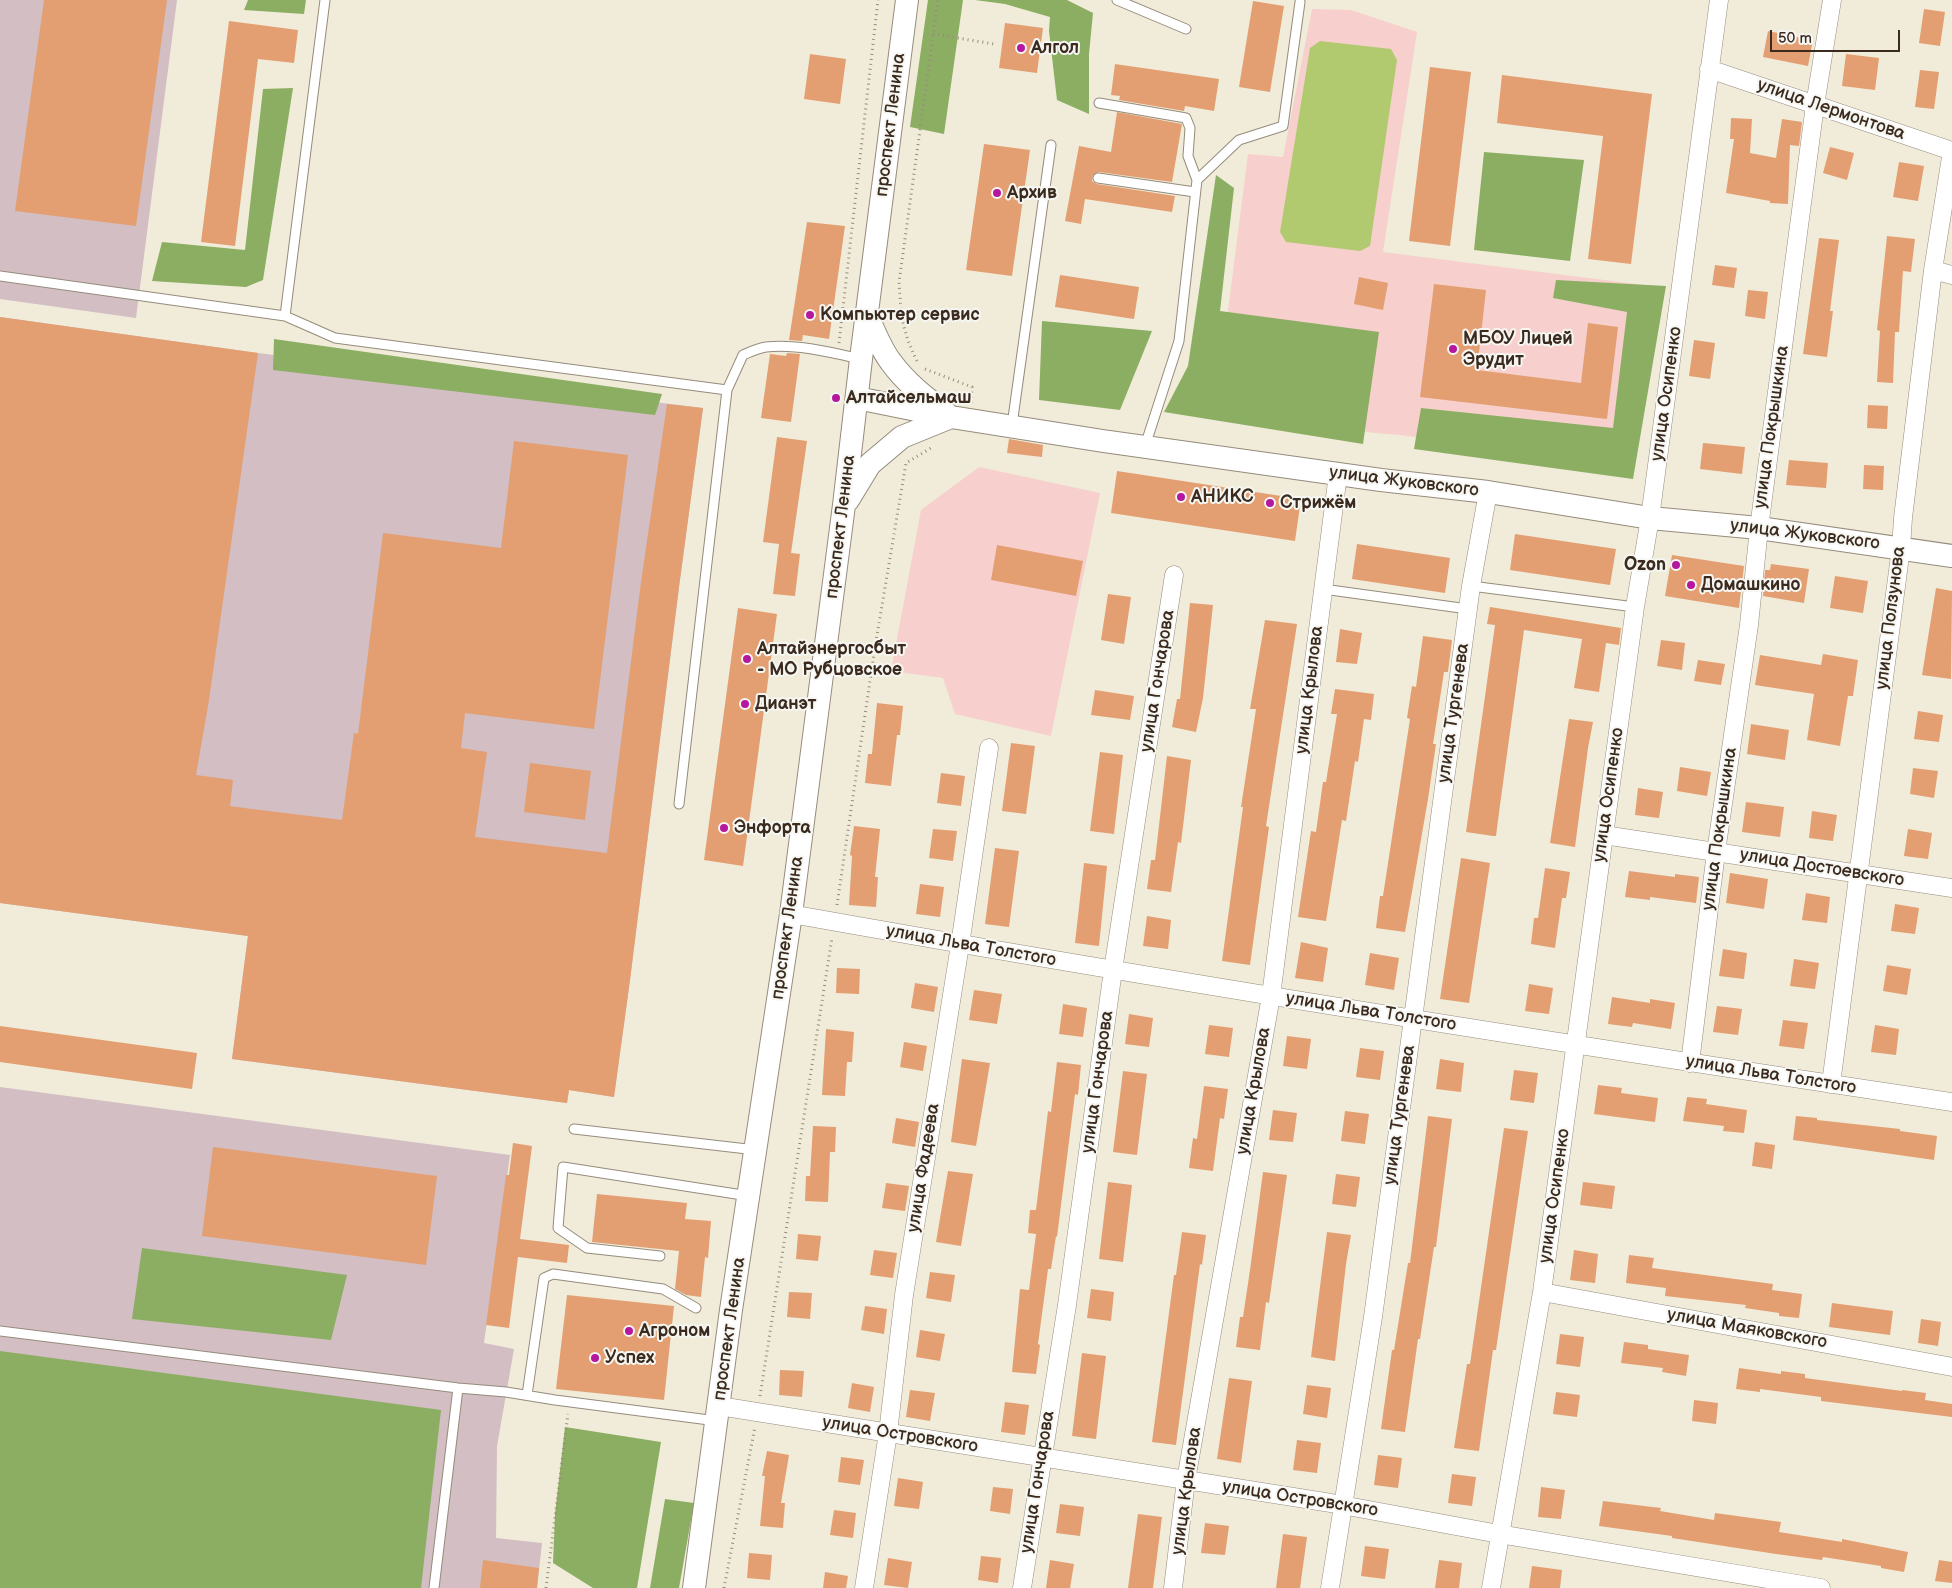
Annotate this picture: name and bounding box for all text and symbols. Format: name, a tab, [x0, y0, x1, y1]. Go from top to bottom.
scale bar	[1772, 20, 1902, 52]
text: 50 m	[1778, 29, 1812, 48]
place label: Алгол	[1031, 37, 1079, 59]
marker: Алгол	[1015, 42, 1027, 54]
street label: проспект Ленина	[871, 52, 911, 198]
street label: улица Лермонтова	[1754, 75, 1908, 145]
place label: Архив	[1007, 182, 1057, 204]
marker: Архив	[991, 187, 1003, 199]
place label: Компьютер сервис	[820, 304, 980, 326]
marker: Компьютер сервис	[804, 309, 816, 321]
street label: улица Осипенко	[1647, 325, 1687, 463]
place label: МБОУ Лицей Эрудит	[1463, 328, 1573, 370]
marker: МБОУ Лицей Эрудит	[1447, 343, 1459, 355]
street label: улица Покрышкина	[1750, 344, 1794, 510]
place label: Алтайсельмаш	[846, 387, 971, 409]
marker: Алтайсельмаш	[830, 392, 842, 404]
street label: проспект Ленина	[821, 454, 861, 600]
street label: улица Жуковского	[1328, 462, 1480, 502]
place label: АНИКС	[1191, 486, 1254, 508]
marker: АНИКС	[1175, 491, 1187, 503]
place label: Стрижём	[1280, 492, 1356, 514]
marker: Стрижём	[1264, 497, 1276, 509]
street label: улица Жуковского	[1729, 515, 1881, 555]
street label: улица Ползунова	[1871, 545, 1911, 691]
place label: Ozon	[1624, 554, 1666, 576]
marker: Ozon	[1670, 559, 1682, 571]
place label: Домашкино	[1701, 574, 1800, 596]
marker: Домашкино	[1685, 579, 1697, 591]
street label: улица Гончарова	[1136, 608, 1180, 754]
street label: улица Крылова	[1291, 625, 1329, 755]
place label: Алтайэнергосбыт - МО Рубцовское	[757, 638, 906, 681]
street label: улица Тургенева	[1434, 642, 1474, 784]
marker: Алтайэнергосбыт - МО Рубцовское	[741, 653, 753, 665]
place label: Дианэт	[755, 693, 816, 715]
marker: Дианэт	[739, 698, 751, 710]
street label: улица Осипенко	[1589, 726, 1629, 864]
street label: улица Покрышкина	[1698, 746, 1742, 912]
place label: Энфорта	[734, 817, 811, 839]
marker: Энфорта	[718, 822, 730, 834]
street label: улица Достоевского	[1738, 844, 1906, 892]
street label: проспект Ленина	[767, 855, 809, 1001]
street label: улица Льва Толстого	[884, 920, 1058, 972]
street label: улица Льва Толстого	[1284, 988, 1458, 1036]
street label: улица Гончарова	[1077, 1009, 1119, 1155]
street label: улица Крылова	[1232, 1026, 1276, 1156]
street label: улица Тургенева	[1380, 1044, 1420, 1186]
street label: улица Льва Толстого	[1684, 1051, 1858, 1099]
street label: улица Фадеева	[903, 1102, 945, 1234]
street label: улица Осипенко	[1535, 1127, 1575, 1265]
street label: проспект Ленина	[709, 1256, 751, 1402]
street label: улица Маяковского	[1665, 1304, 1829, 1354]
place label: Агроном	[639, 1320, 710, 1342]
marker: Агроном	[623, 1325, 635, 1337]
place label: Успех	[605, 1347, 654, 1369]
marker: Успех	[589, 1352, 601, 1364]
street label: улица Гончарова	[1016, 1409, 1060, 1555]
street label: улица Островского	[821, 1412, 979, 1458]
street label: улица Крылова	[1167, 1426, 1207, 1556]
street label: улица Островского	[1221, 1476, 1379, 1522]

